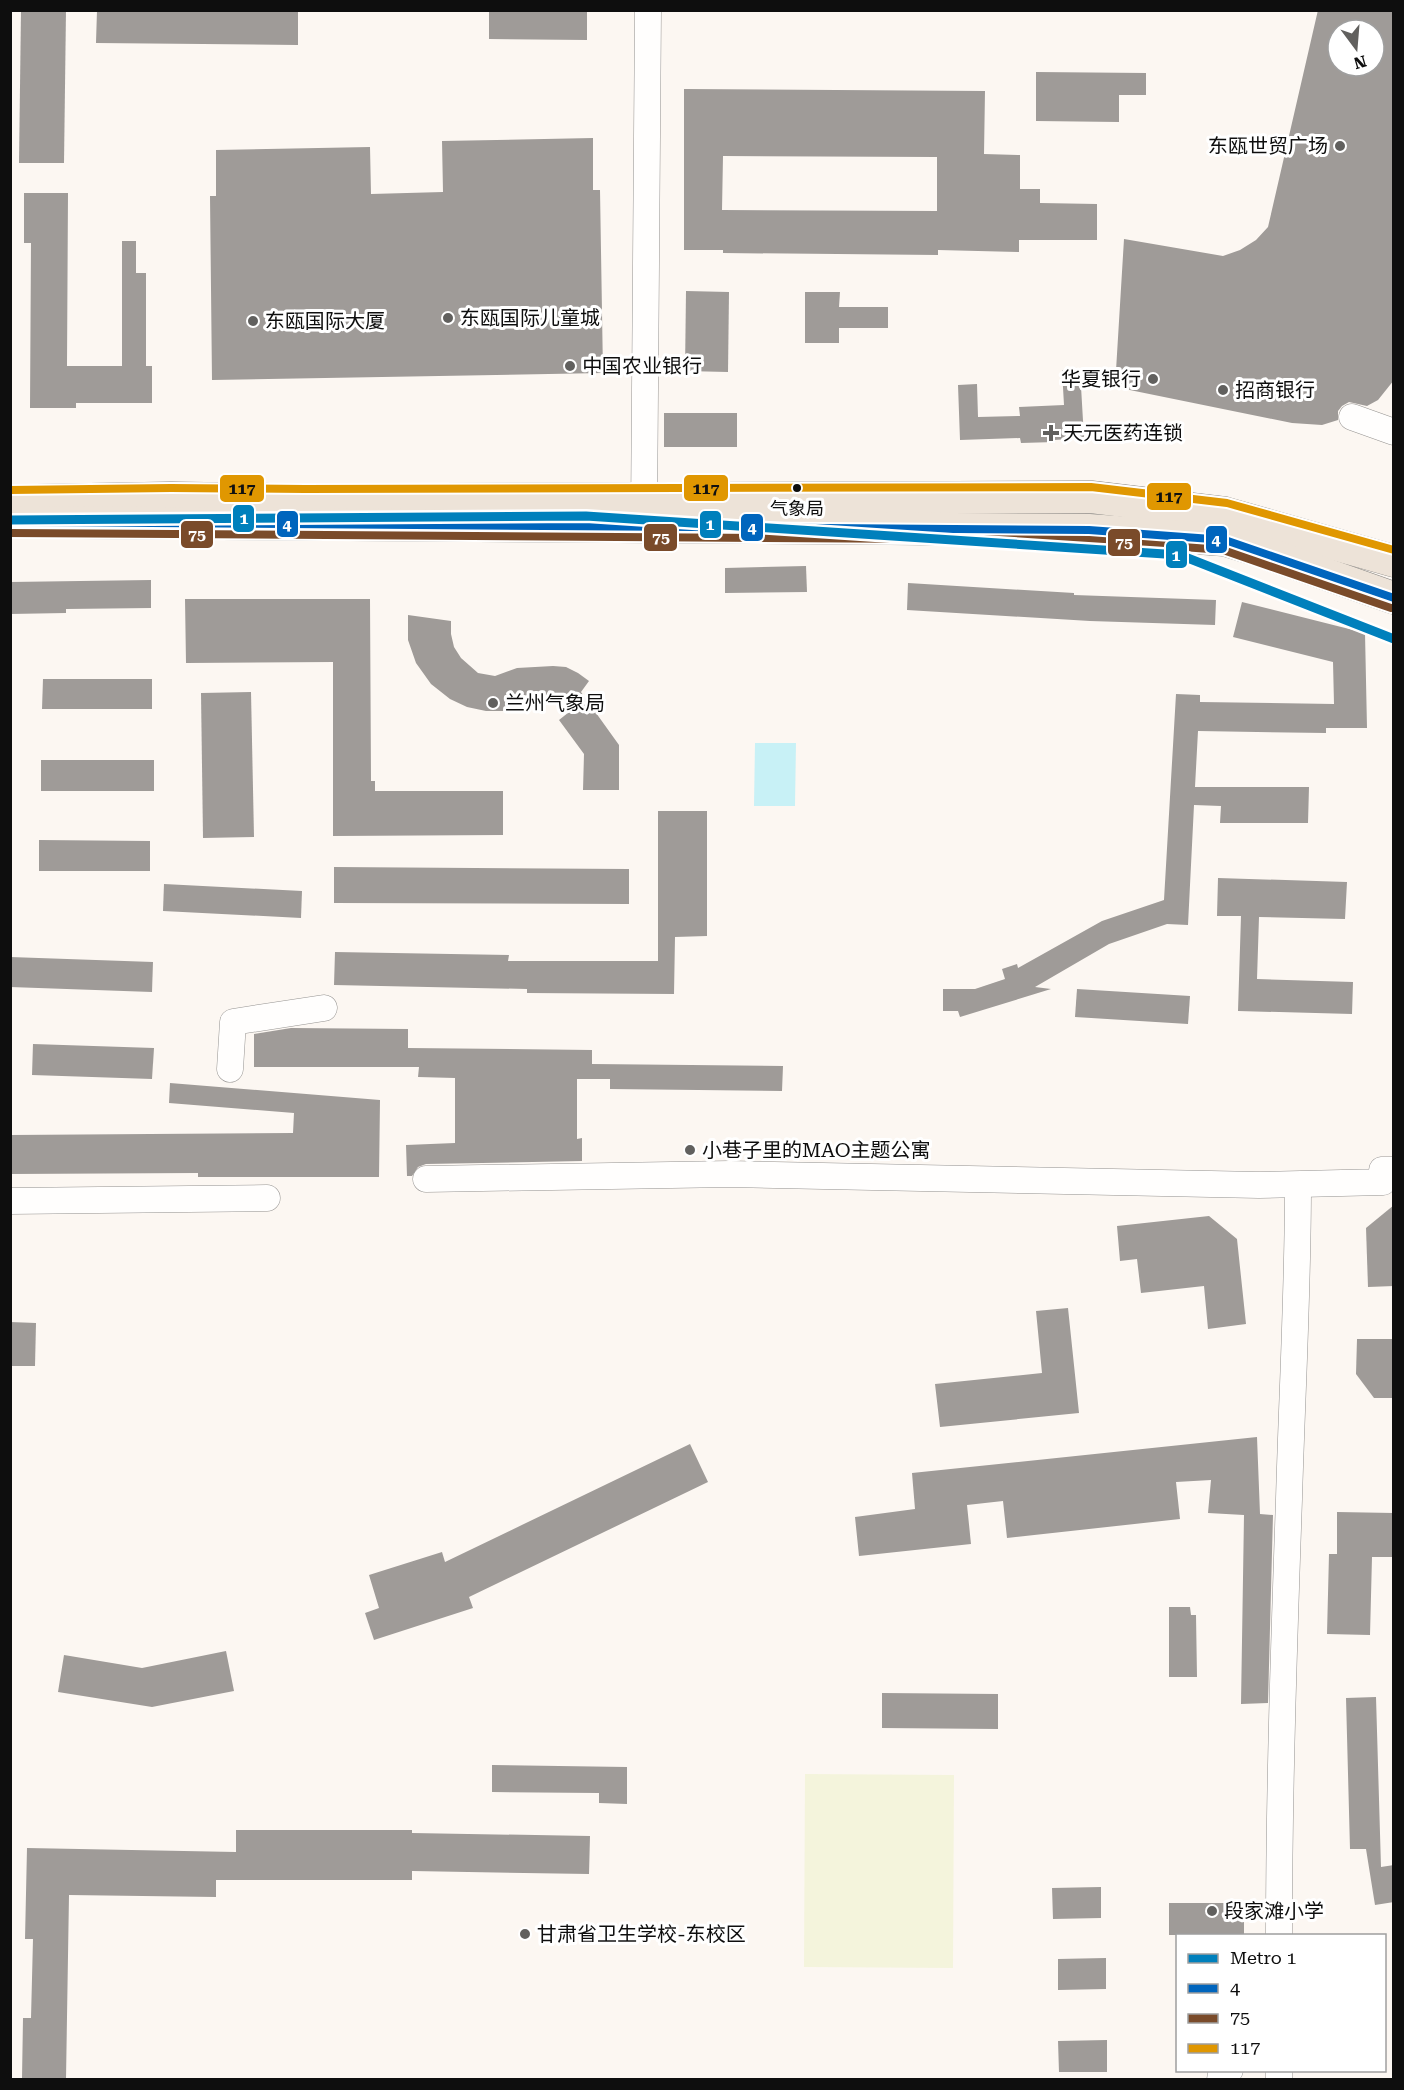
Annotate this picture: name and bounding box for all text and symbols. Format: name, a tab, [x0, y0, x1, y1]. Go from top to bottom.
north arrow	[1326, 18, 1386, 78]
text: N	[1351, 51, 1369, 73]
place label: 东瓯世贸广场	[1208, 134, 1328, 158]
marker: 东瓯世贸广场	[1333, 139, 1347, 153]
place label: 东瓯国际儿童城	[460, 306, 600, 330]
place label: 东瓯国际大厦	[265, 309, 385, 333]
marker: 东瓯国际儿童城	[441, 311, 455, 325]
marker: 东瓯国际大厦	[246, 314, 260, 328]
place label: 中国农业银行	[582, 354, 702, 378]
marker: 中国农业银行	[563, 359, 577, 373]
place label: 华夏银行	[1061, 367, 1141, 391]
marker: 华夏银行	[1146, 372, 1160, 386]
place label: 招商银行	[1235, 378, 1315, 402]
marker: 招商银行	[1216, 383, 1230, 397]
place label: 天元医药连锁	[1063, 421, 1183, 445]
marker: 天元医药连锁	[1044, 426, 1058, 440]
line badge: 117	[219, 474, 265, 503]
line badge: 117	[683, 474, 729, 502]
text: 117	[229, 479, 255, 498]
text: 117	[693, 479, 719, 498]
marker: 气象局	[791, 482, 803, 494]
line badge: 117	[1146, 482, 1192, 511]
text: 117	[1156, 487, 1182, 506]
place label: 气象局	[770, 498, 824, 519]
line badge: 1	[232, 504, 255, 533]
text: 1	[240, 509, 249, 528]
line badge: 4	[276, 510, 299, 538]
line badge: 1	[699, 510, 722, 539]
line badge: 4	[740, 513, 764, 542]
text: 4	[283, 515, 292, 534]
text: 1	[706, 515, 715, 534]
text: 4	[748, 518, 757, 537]
line badge: 75	[180, 520, 214, 549]
line badge: 75	[643, 523, 678, 552]
text: 75	[188, 525, 206, 544]
line badge: 4	[1205, 525, 1228, 554]
text: 75	[652, 528, 670, 547]
line badge: 75	[1107, 528, 1141, 557]
text: 4	[1212, 530, 1221, 549]
text: 75	[1115, 533, 1133, 552]
line badge: 1	[1165, 540, 1188, 569]
text: 1	[1172, 546, 1181, 565]
place label: 兰州气象局	[505, 691, 605, 715]
marker: 兰州气象局	[486, 696, 500, 710]
place label: 小巷子里的MAO主题公寓	[702, 1138, 931, 1162]
marker: 小巷子里的MAO主题公寓	[683, 1143, 697, 1157]
place label: 段家滩小学	[1224, 1899, 1324, 1923]
marker: 段家滩小学	[1205, 1904, 1219, 1918]
place label: 甘肃省卫生学校-东校区	[537, 1922, 746, 1946]
marker: 甘肃省卫生学校-东校区	[518, 1927, 532, 1941]
legend	[1176, 1934, 1386, 2072]
text: Metro 1	[1230, 1947, 1296, 1968]
text: 4	[1230, 1977, 1240, 1998]
text: 75	[1230, 2007, 1250, 2028]
text: 117	[1230, 2037, 1260, 2058]

